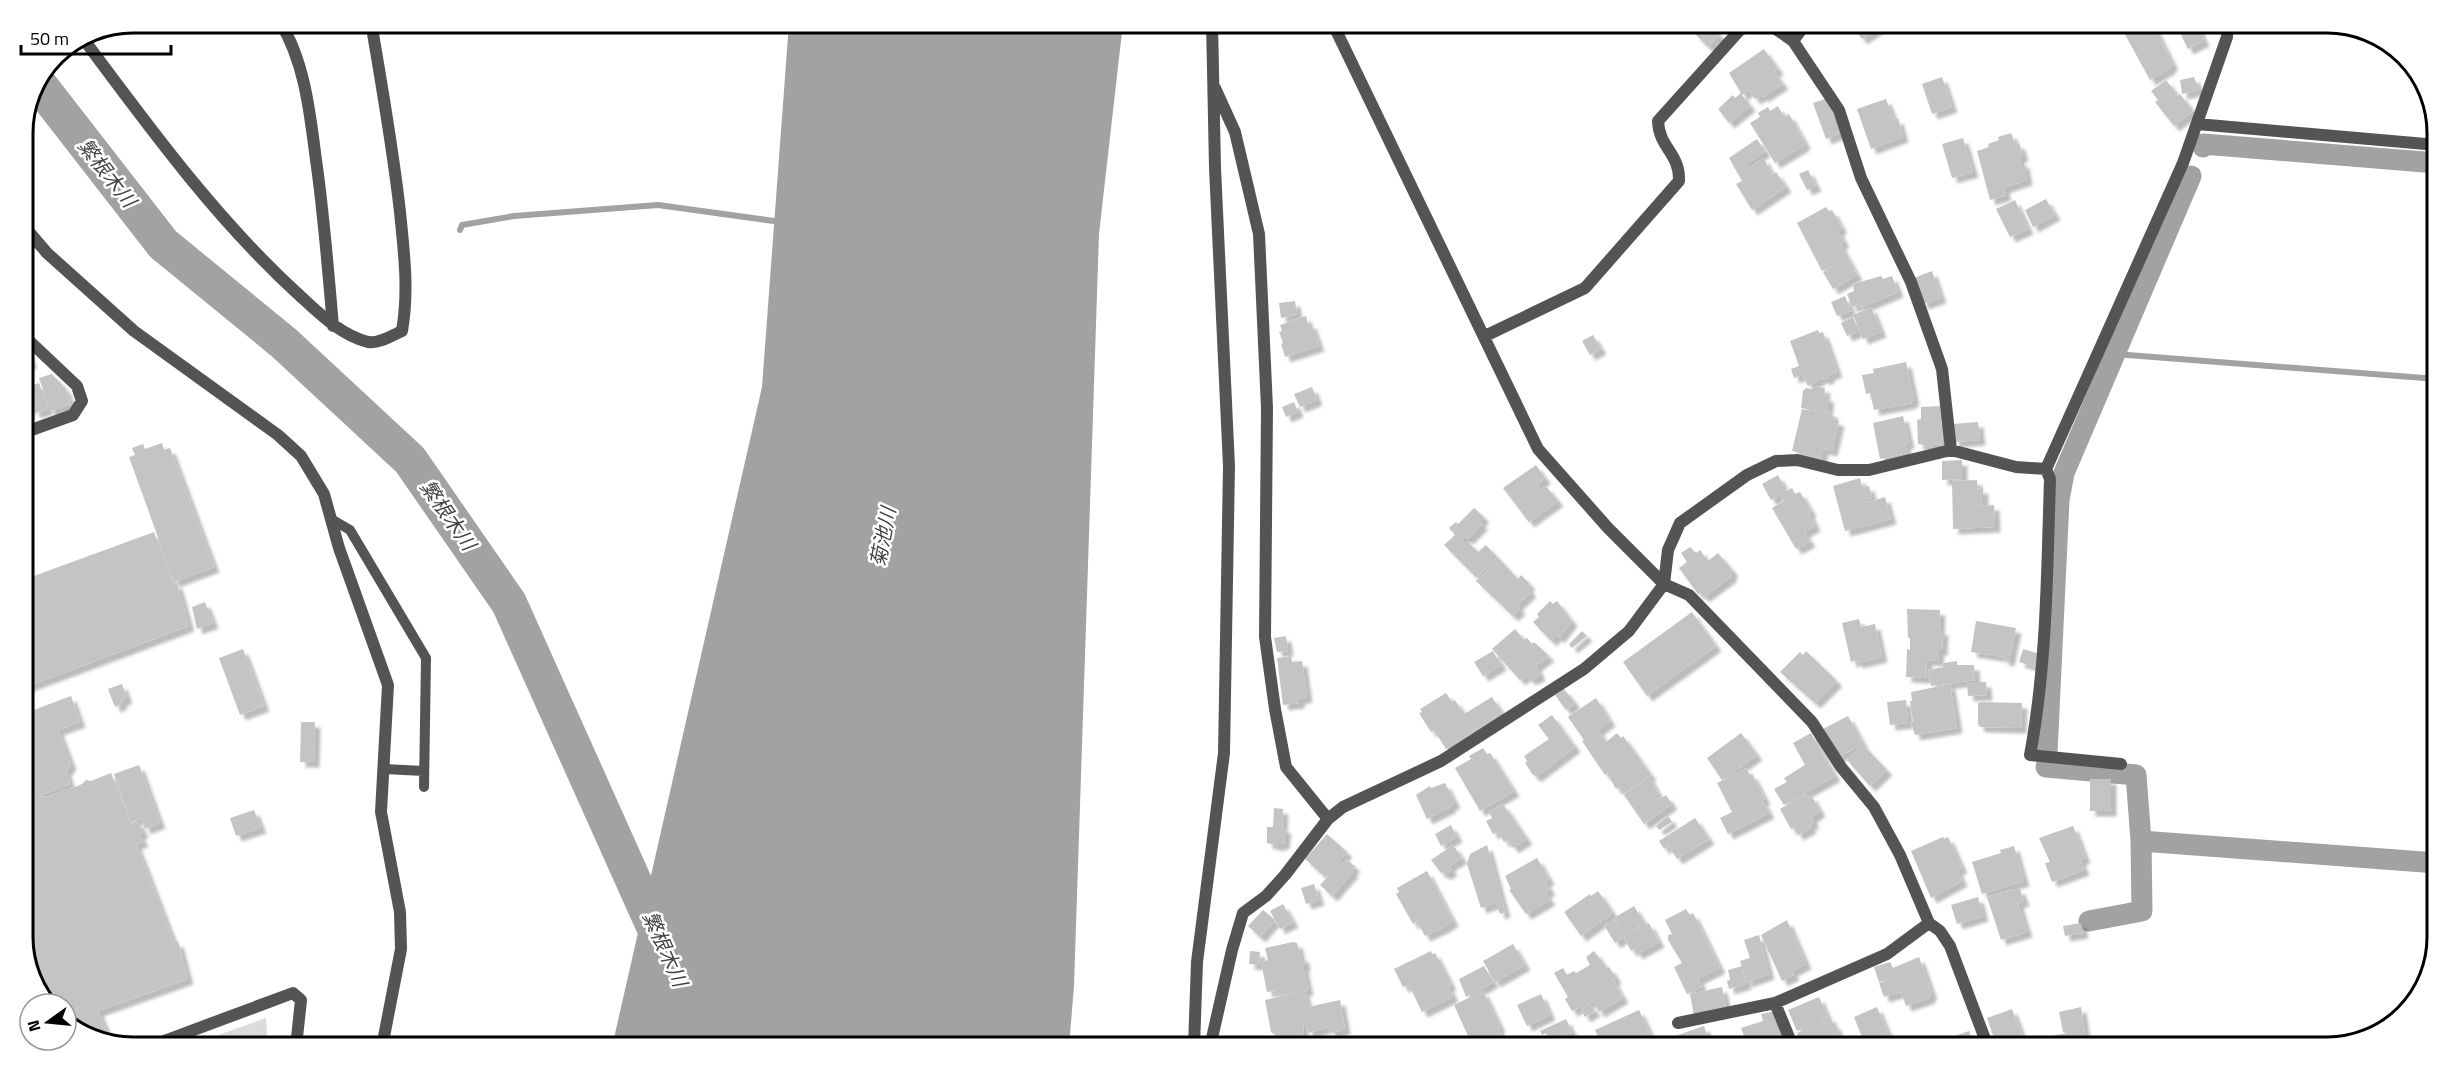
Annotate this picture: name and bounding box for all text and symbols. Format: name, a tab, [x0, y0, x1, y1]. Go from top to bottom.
scale bar	[21, 18, 171, 56]
text: 50 m	[30, 25, 69, 52]
water label: 繁根木川	[71, 132, 145, 215]
water label: 繁根木川	[413, 473, 485, 558]
water label: 菊池川	[862, 503, 904, 569]
water label: 繁根木川	[635, 906, 697, 993]
north arrow	[18, 992, 78, 1052]
text: N	[20, 1017, 47, 1034]

